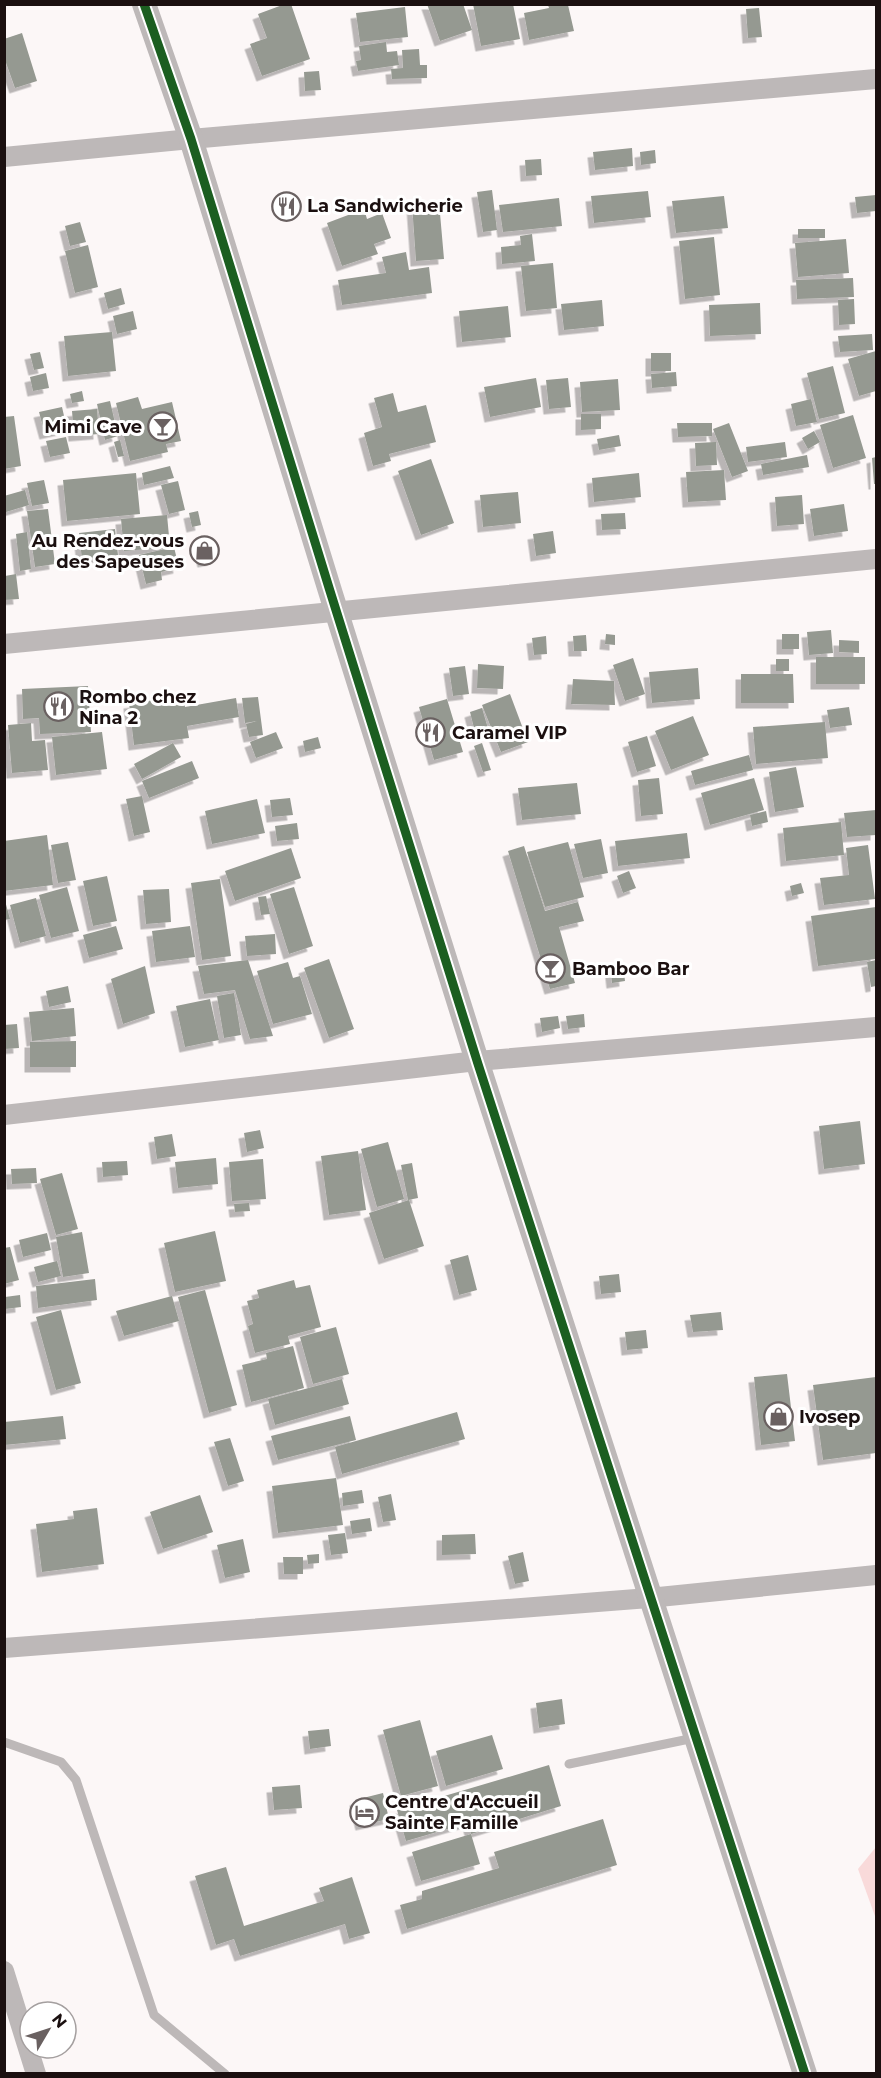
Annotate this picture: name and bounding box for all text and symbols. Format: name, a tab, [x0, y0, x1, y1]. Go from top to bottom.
restaurant icon: La Sandwicherie	[270, 190, 302, 222]
place label: La Sandwicherie	[307, 195, 463, 217]
bar icon: Mimi Cave	[147, 411, 179, 443]
place label: Mimi Cave	[44, 416, 142, 438]
place label: Au Rendez-vous des Sapeuses	[31, 530, 184, 573]
shop icon: Au Rendez-vous des Sapeuses	[189, 535, 221, 567]
place label: Rombo chez Nina 2	[79, 686, 197, 729]
restaurant icon: Rombo chez Nina 2	[42, 691, 74, 723]
restaurant icon: Caramel VIP	[415, 717, 447, 749]
place label: Caramel VIP	[452, 722, 567, 744]
bar icon: Bamboo Bar	[535, 953, 567, 985]
place label: Bamboo Bar	[572, 958, 690, 980]
shop icon: Ivosep	[762, 1401, 794, 1433]
place label: Ivosep	[799, 1406, 861, 1428]
place label: Centre d'Accueil Sainte Famille	[385, 1791, 539, 1834]
hotel icon: Centre d'Accueil Sainte Famille	[348, 1796, 380, 1828]
north arrow	[18, 2000, 78, 2060]
text: N	[48, 2010, 71, 2032]

